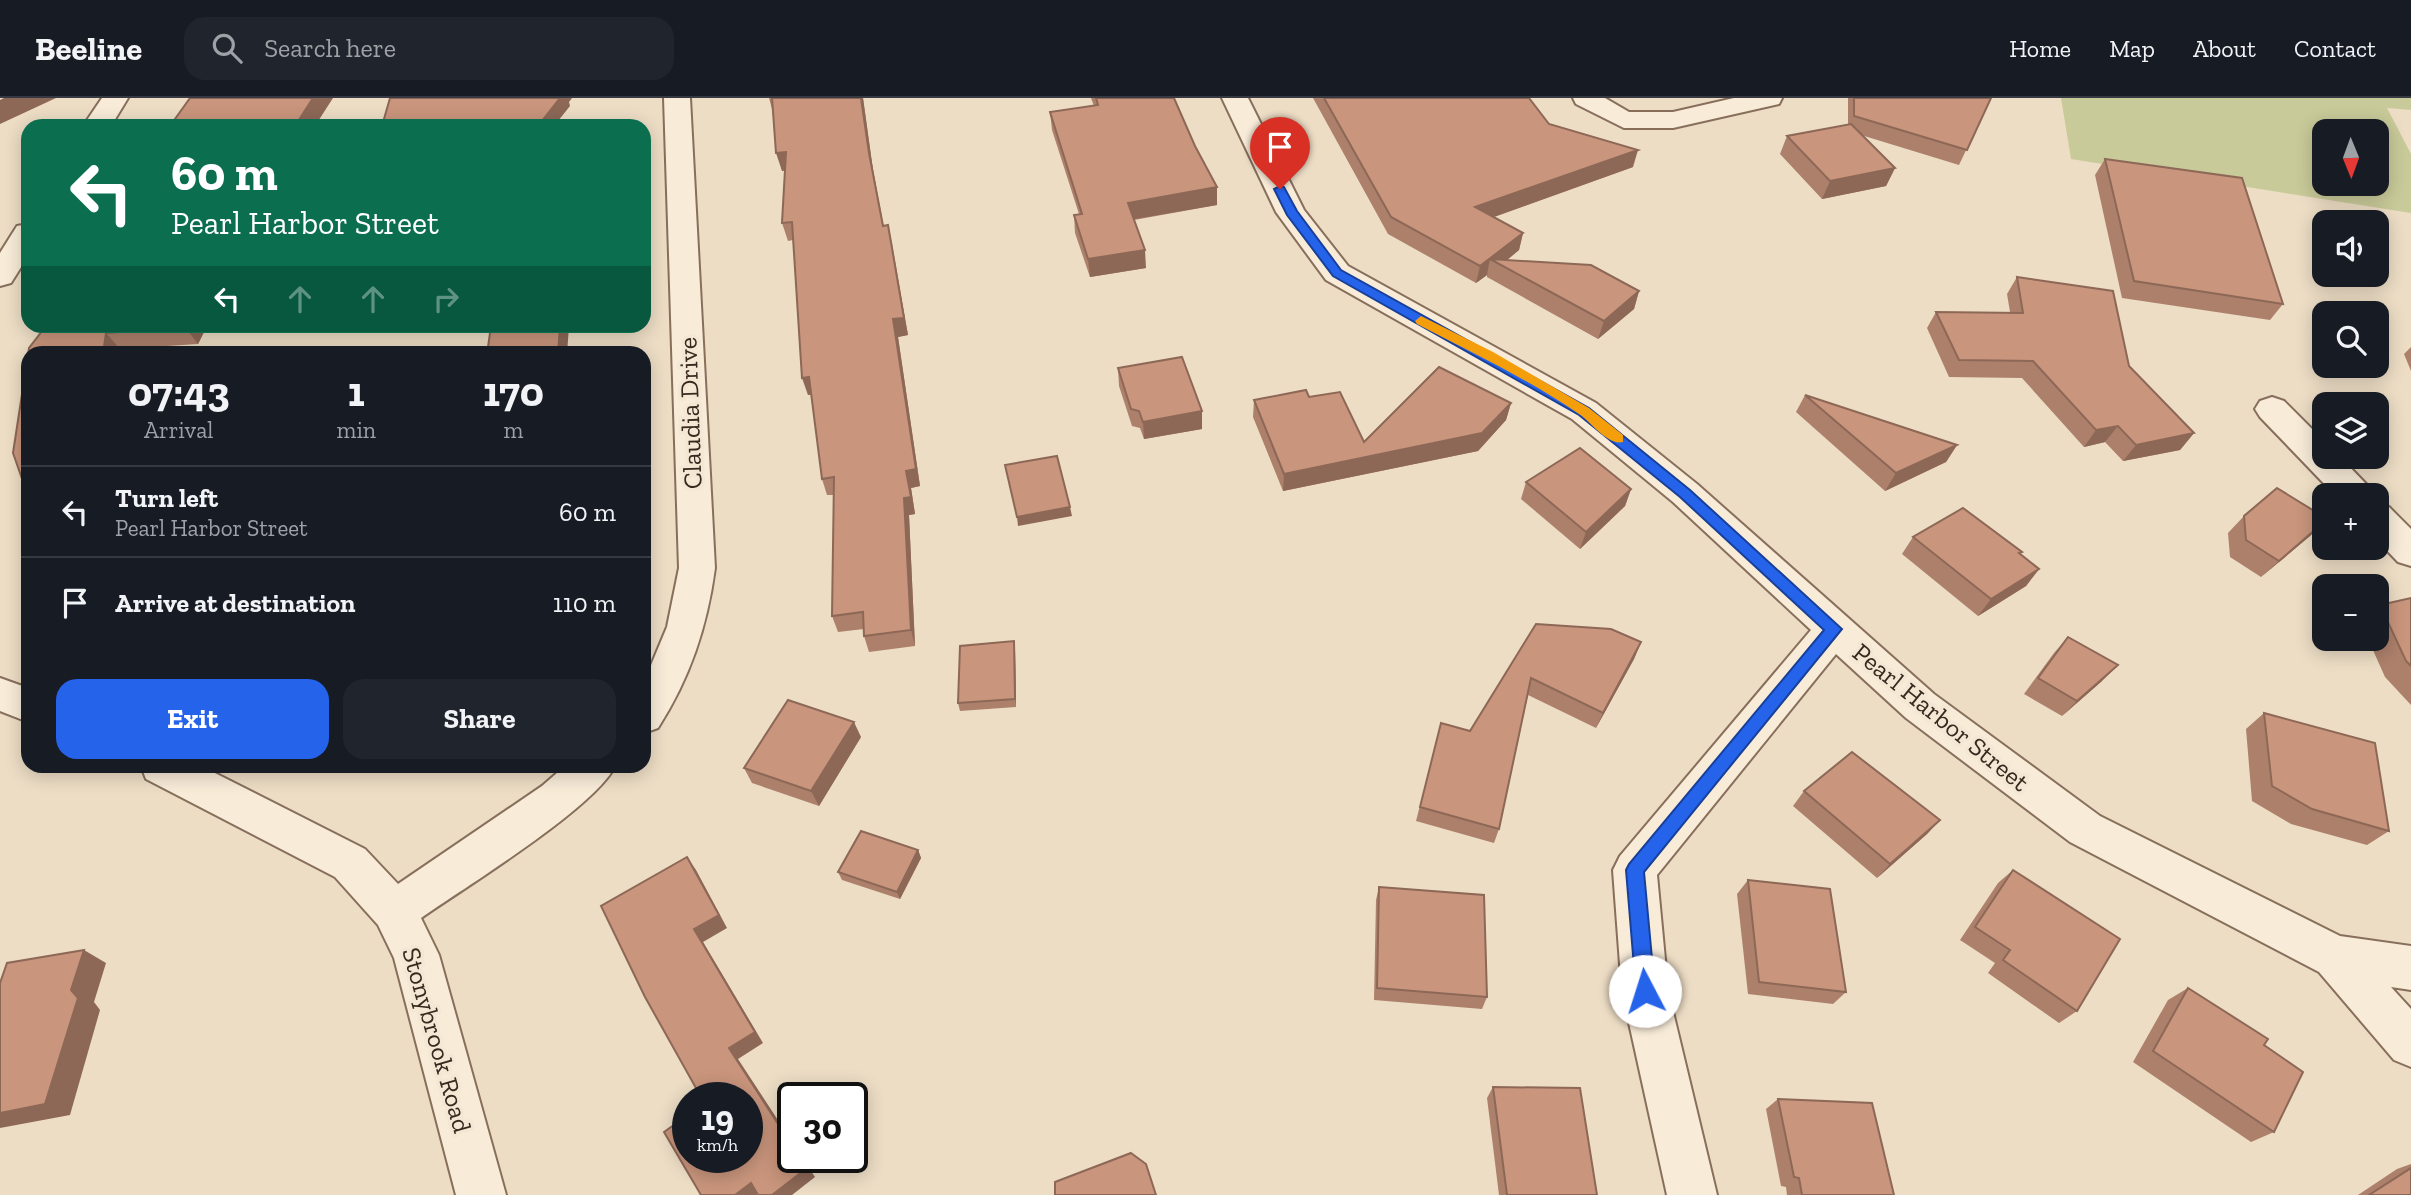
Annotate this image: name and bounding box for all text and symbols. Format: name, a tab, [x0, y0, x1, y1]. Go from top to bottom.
search box	[184, 17, 674, 80]
text: Beeline	[35, 29, 142, 68]
icon: search	[208, 29, 246, 67]
text: Search here	[264, 32, 396, 64]
text: Home	[2009, 34, 2071, 63]
text: Map	[2109, 34, 2155, 63]
text: About	[2193, 34, 2256, 63]
text: Contact	[2294, 34, 2376, 63]
pin	[1250, 117, 1310, 189]
north arrow	[2312, 119, 2389, 196]
map controls	[2312, 119, 2389, 651]
icon: arrive	[1261, 128, 1299, 166]
text: 60 m	[171, 144, 278, 203]
icon: left	[56, 147, 147, 238]
text: Pearl Harbor Street	[171, 204, 439, 242]
button: sound	[2312, 210, 2389, 287]
icon: left	[208, 280, 246, 318]
icon: ahead	[281, 280, 319, 318]
icon: ahead	[354, 280, 392, 318]
icon: right	[427, 280, 465, 318]
button: search	[2312, 301, 2389, 378]
street label: Claudia Drive	[671, 336, 709, 490]
text: 07:43	[128, 366, 230, 417]
text: 1	[348, 366, 365, 417]
text: 170	[483, 366, 544, 417]
button: layers	[2312, 392, 2389, 469]
text: Arrival	[144, 416, 213, 444]
text: min	[337, 416, 376, 444]
text: m	[504, 416, 523, 444]
text: Turn left	[115, 482, 218, 514]
button: +	[2312, 483, 2389, 560]
icon: left	[56, 493, 94, 531]
text: 60 m	[559, 496, 616, 528]
text: Pearl Harbor Street	[115, 514, 308, 542]
button: −	[2312, 574, 2389, 651]
icon: arrive	[56, 584, 94, 622]
text: Arrive at destination	[115, 587, 355, 619]
text: 110 m	[553, 587, 616, 619]
street label: Pearl Harbor Street	[1846, 636, 2036, 798]
button: Exit	[56, 679, 329, 759]
button: Share	[343, 679, 616, 759]
street label: Stonybrook Road	[395, 944, 479, 1136]
position arrow	[1608, 954, 1682, 1028]
speed limit sign: 30	[777, 1082, 868, 1173]
text: 19	[701, 1097, 734, 1139]
text: km/h	[697, 1134, 738, 1156]

